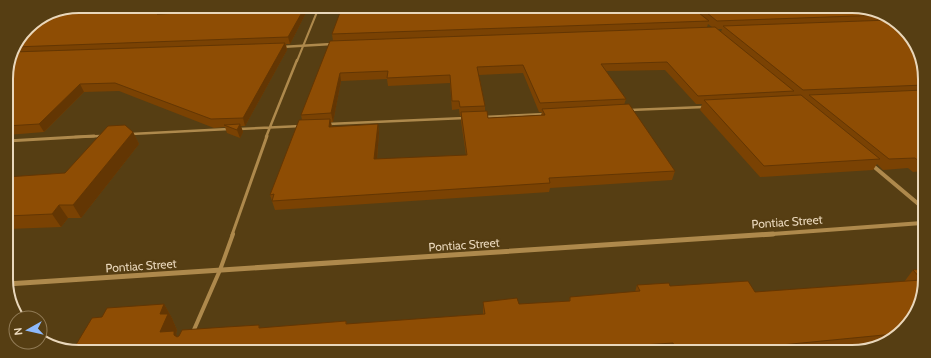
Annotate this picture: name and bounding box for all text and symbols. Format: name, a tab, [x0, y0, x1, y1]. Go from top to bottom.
street label: Pontiac Street	[751, 212, 823, 231]
street label: Pontiac Street	[428, 235, 500, 254]
street label: Pontiac Street	[105, 256, 177, 275]
north arrow	[8, 310, 48, 350]
text: N	[11, 327, 26, 336]

